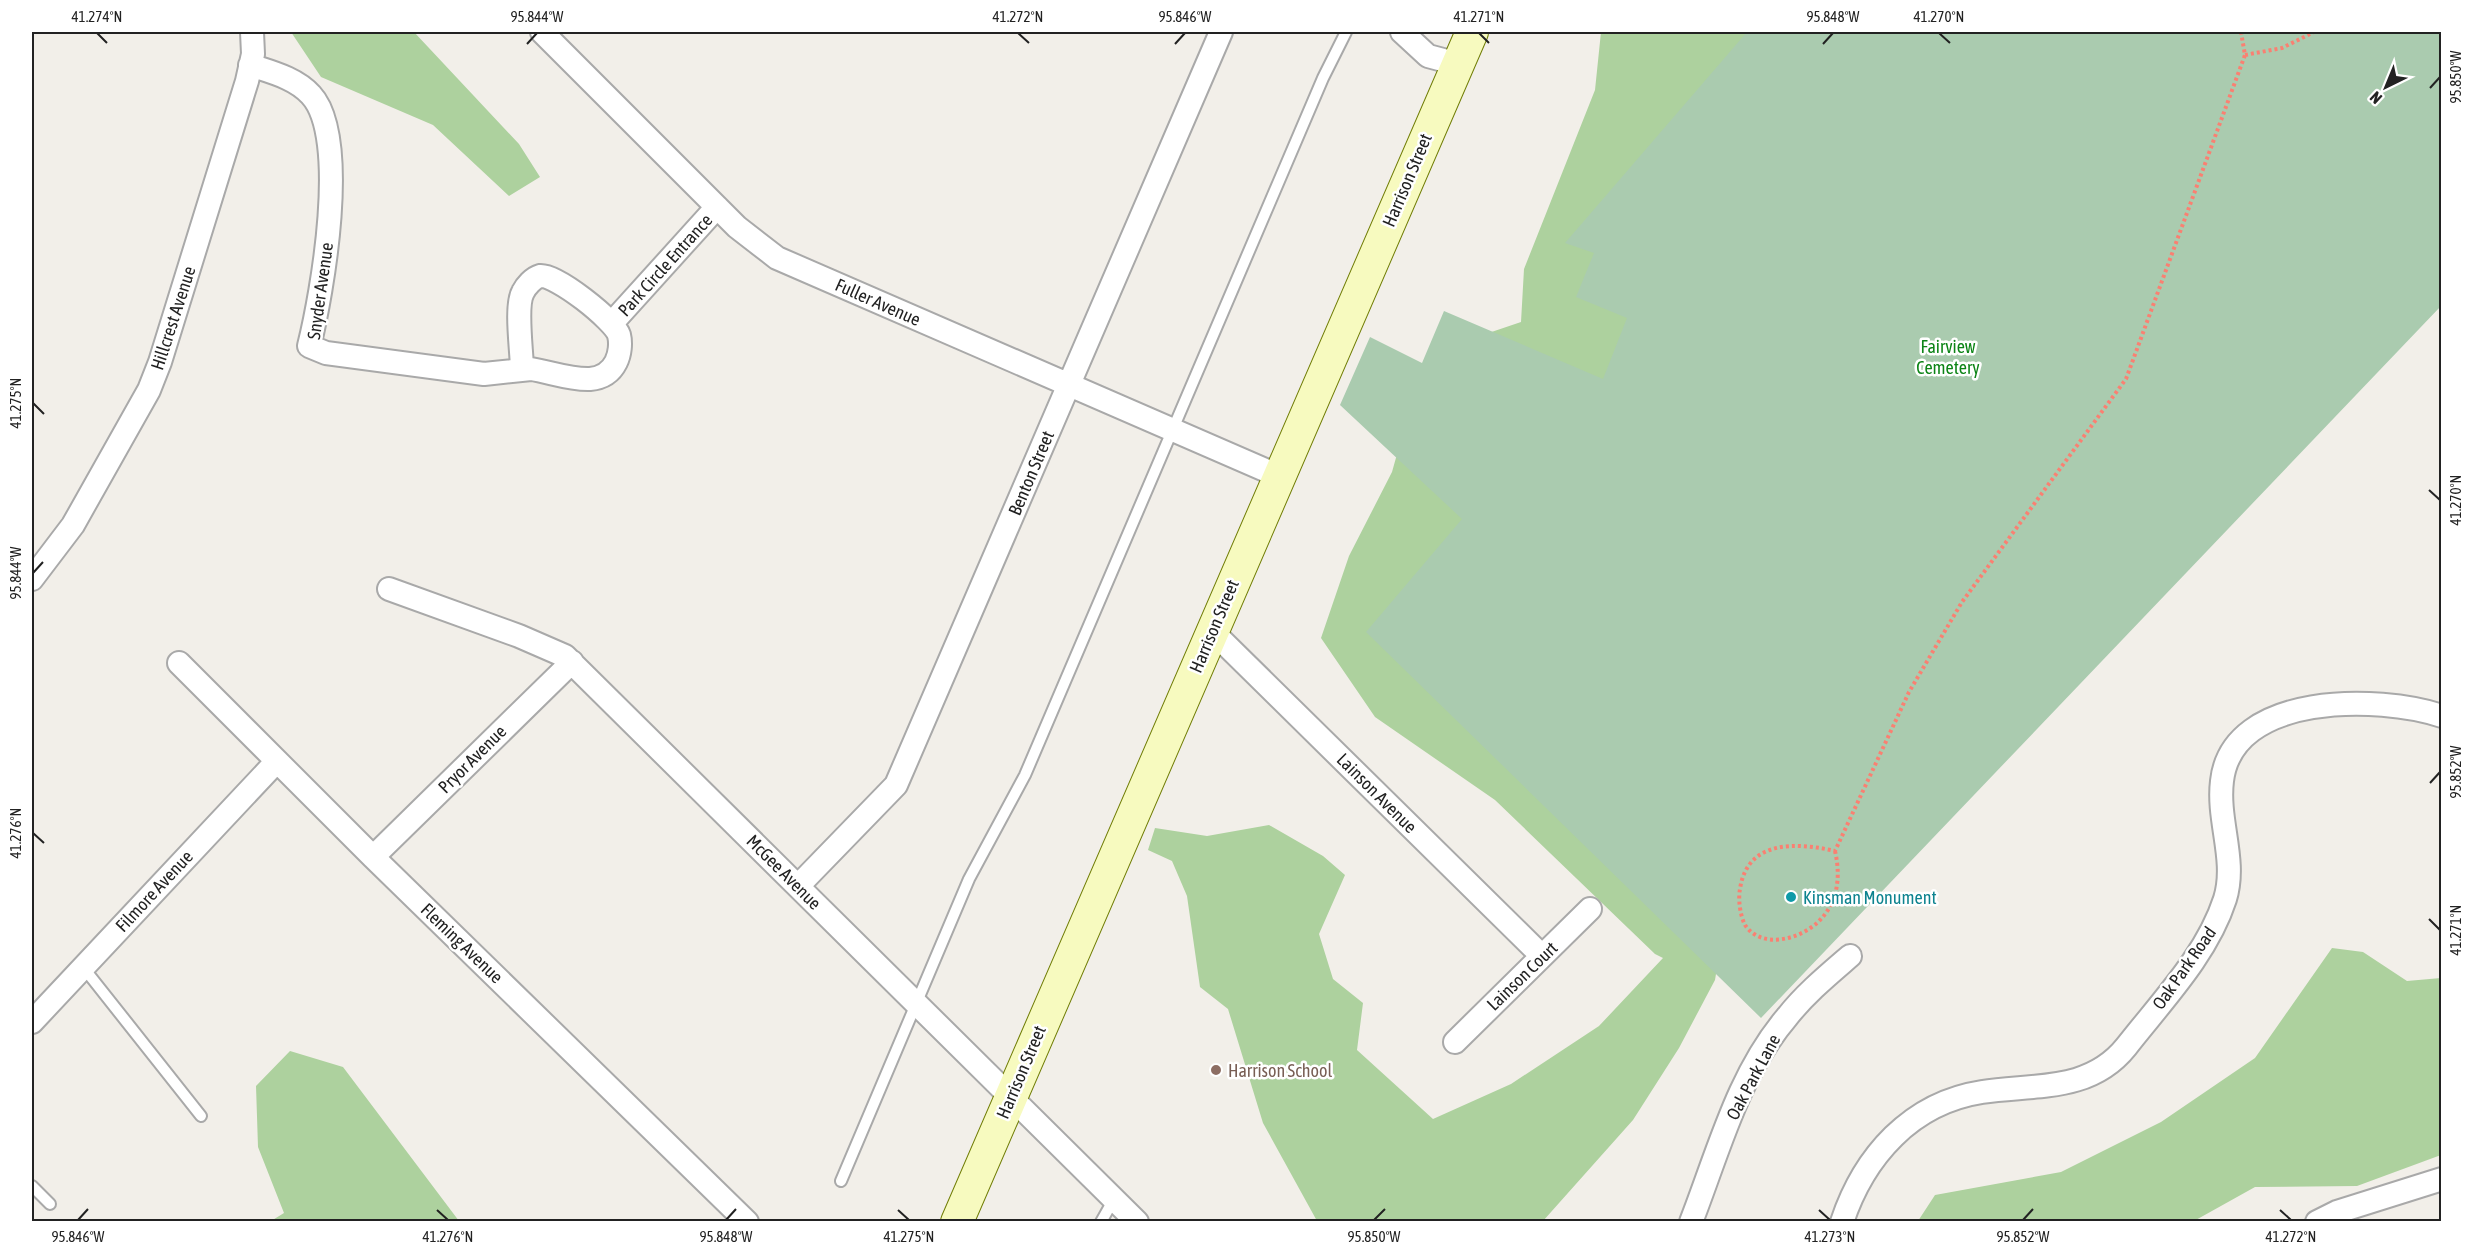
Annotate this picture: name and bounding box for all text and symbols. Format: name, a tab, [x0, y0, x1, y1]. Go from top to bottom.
text: 41.274°N	[72, 8, 122, 25]
text: 95.844°W	[511, 8, 564, 25]
text: 41.272°N	[993, 8, 1043, 25]
text: 95.846°W	[1159, 8, 1212, 25]
text: 41.271°N	[1454, 8, 1504, 25]
text: 95.848°W	[1807, 8, 1860, 25]
text: 41.270°N	[1914, 8, 1964, 25]
text: 95.850°W	[2447, 50, 2464, 103]
north arrow	[2356, 57, 2416, 117]
text: N	[2366, 88, 2385, 108]
street label: Harrison Street	[1378, 130, 1436, 230]
street label: Park Circle Entrance	[614, 210, 716, 320]
street label: Snyder Avenue	[303, 241, 337, 341]
street label: Hillcrest Avenue	[146, 263, 200, 373]
street label: Fuller Avenue	[832, 274, 924, 330]
park label: Fairview Cemetery	[1916, 336, 1980, 378]
text: 41.275°N	[7, 378, 24, 428]
street label: Benton Street	[1004, 428, 1058, 518]
text: 41.270°N	[2447, 475, 2464, 525]
text: 95.844°W	[7, 546, 24, 599]
street label: Harrison Street	[1185, 576, 1243, 676]
street label: Pryor Avenue	[434, 721, 510, 797]
text: 95.852°W	[2447, 745, 2464, 798]
street label: Lainson Avenue	[1333, 749, 1421, 837]
text: 41.276°N	[7, 808, 24, 858]
street label: McGee Avenue	[742, 830, 826, 914]
street label: Filmore Avenue	[111, 846, 197, 936]
place label: Kinsman Monument	[1803, 887, 1937, 908]
marker: Kinsman Monument	[1784, 890, 1798, 904]
street label: Fleming Avenue	[417, 899, 507, 987]
text: 41.271°N	[2447, 905, 2464, 955]
street label: Oak Park Road	[2148, 923, 2220, 1013]
street label: Lainson Court	[1482, 937, 1562, 1015]
street label: Harrison Street	[992, 1022, 1050, 1122]
street label: Oak Park Lane	[1722, 1031, 1784, 1123]
place label: Harrison School	[1228, 1060, 1332, 1081]
marker: Harrison School	[1209, 1063, 1223, 1077]
text: 95.846°W	[52, 1228, 105, 1245]
text: 41.276°N	[423, 1228, 473, 1245]
text: 95.848°W	[700, 1228, 753, 1245]
text: 41.275°N	[884, 1228, 934, 1245]
text: 95.850°W	[1348, 1228, 1401, 1245]
text: 41.273°N	[1805, 1228, 1855, 1245]
text: 95.852°W	[1997, 1228, 2050, 1245]
text: 41.272°N	[2266, 1228, 2316, 1245]

